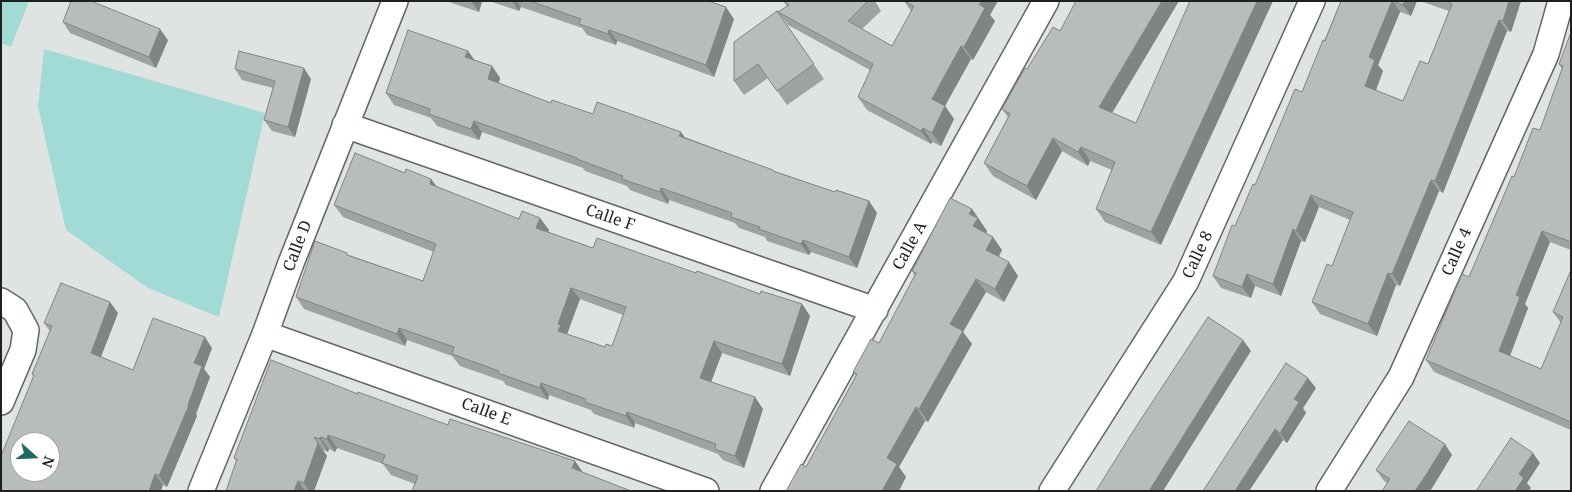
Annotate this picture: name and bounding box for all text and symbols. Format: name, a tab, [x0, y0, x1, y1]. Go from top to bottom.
street label: Calle F	[583, 201, 637, 235]
street label: Calle D	[280, 218, 316, 274]
street label: Calle A	[889, 218, 931, 274]
street label: Calle 4	[1438, 225, 1476, 279]
street label: Calle 8	[1179, 228, 1217, 282]
street label: Calle E	[459, 394, 513, 430]
north arrow	[10, 432, 60, 482]
text: N	[38, 454, 59, 470]

